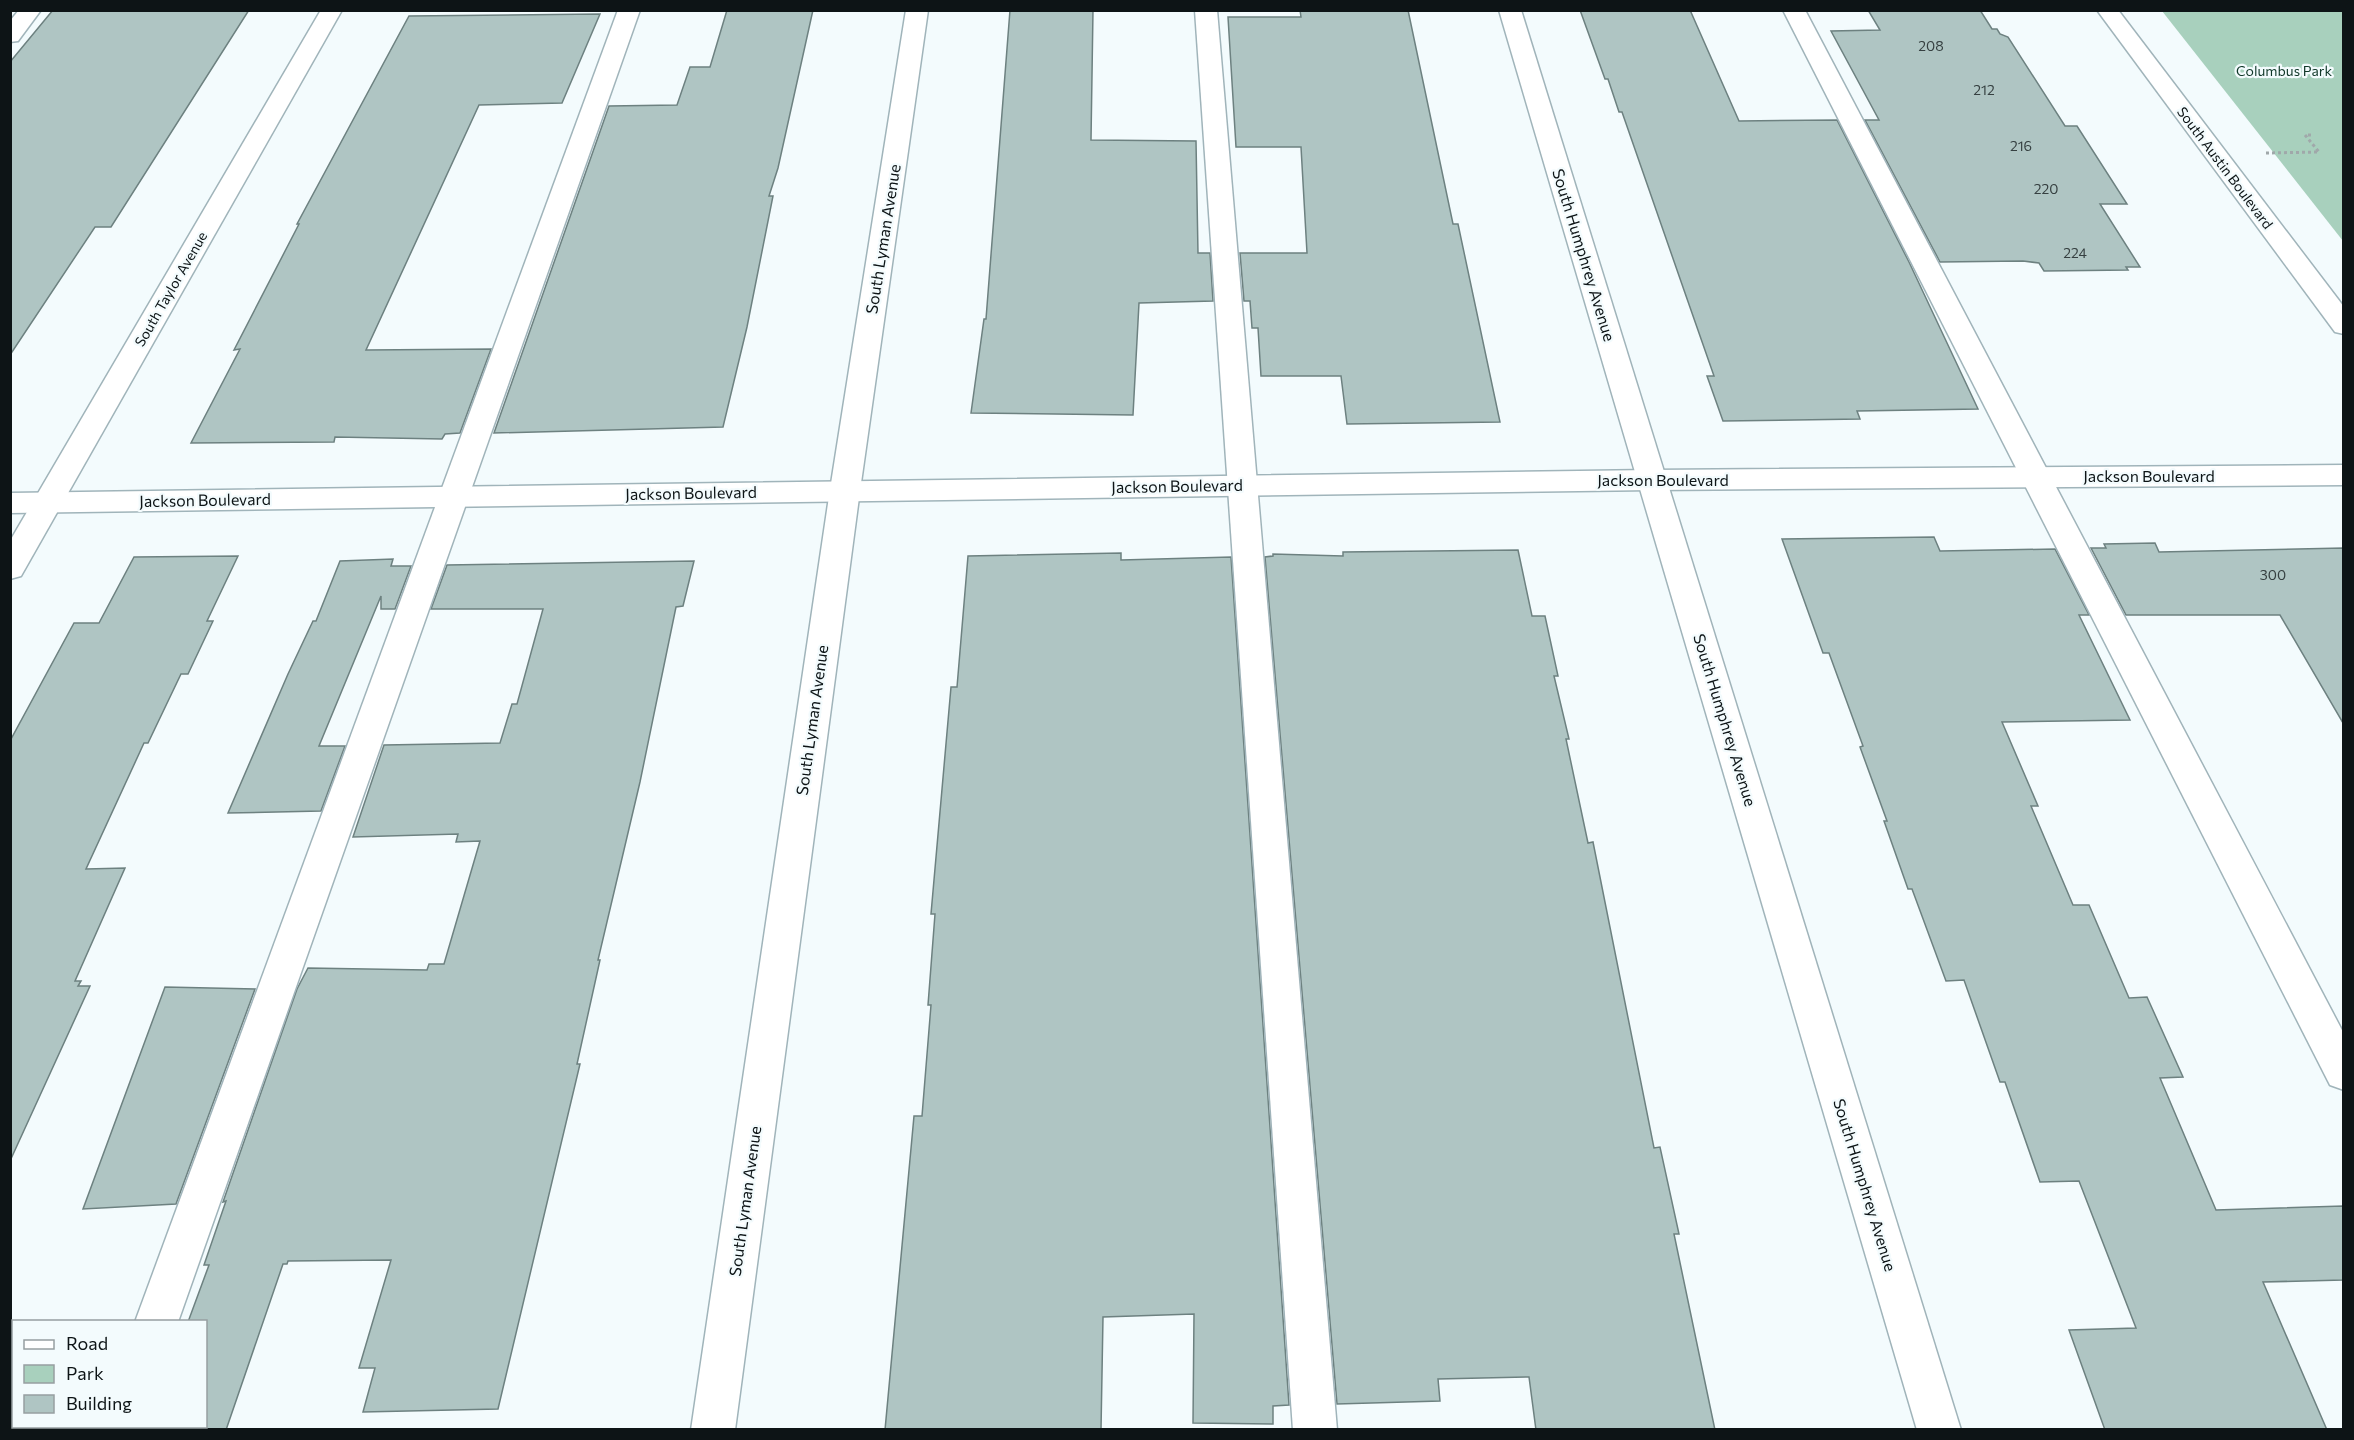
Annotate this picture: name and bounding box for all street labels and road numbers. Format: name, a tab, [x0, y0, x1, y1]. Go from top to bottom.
street label: South Austin Boulevard	[2174, 103, 2277, 232]
street label: South Lyman Avenue	[861, 163, 904, 315]
street label: South Humphrey Avenue	[1549, 166, 1620, 343]
street label: South Taylor Avenue	[131, 228, 210, 349]
street label: Jackson Boulevard	[2083, 466, 2215, 485]
street label: Jackson Boulevard	[1597, 470, 1729, 489]
street label: Jackson Boulevard	[1111, 475, 1243, 496]
street label: Jackson Boulevard	[625, 482, 757, 503]
street label: Jackson Boulevard	[139, 489, 271, 510]
street label: South Humphrey Avenue	[1690, 631, 1761, 808]
street label: South Lyman Avenue	[792, 644, 831, 796]
street label: South Humphrey Avenue	[1830, 1096, 1901, 1273]
street label: South Lyman Avenue	[725, 1125, 764, 1277]

